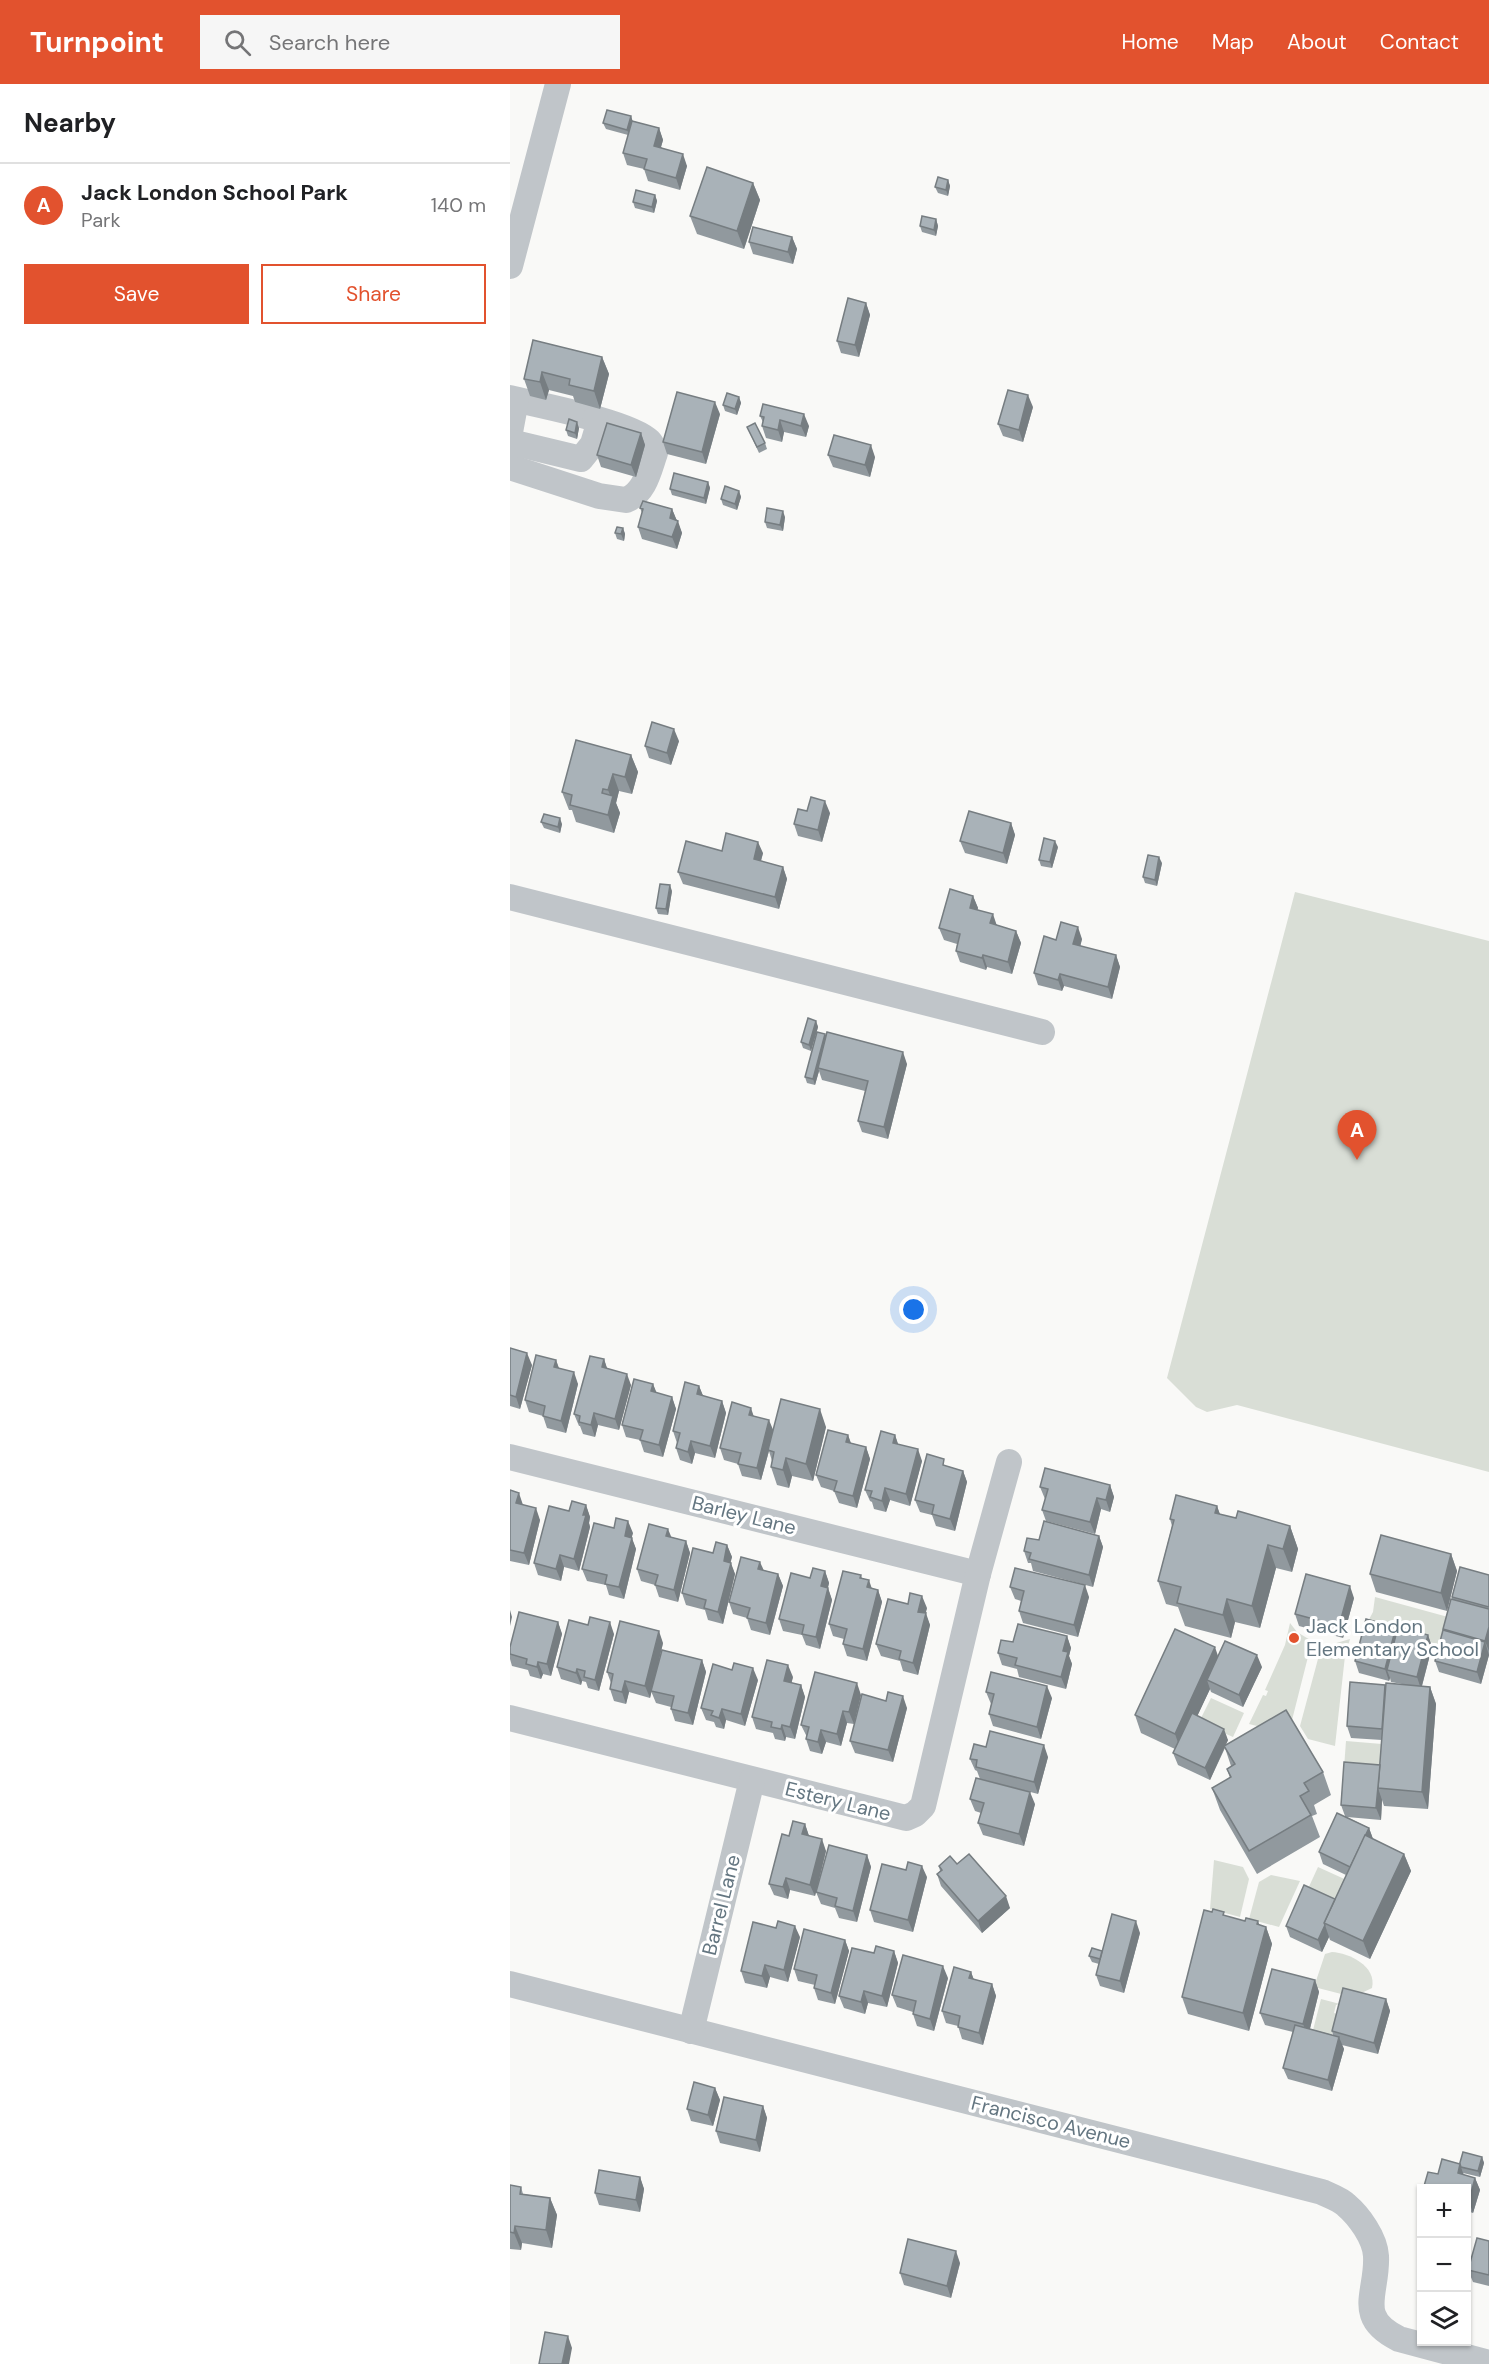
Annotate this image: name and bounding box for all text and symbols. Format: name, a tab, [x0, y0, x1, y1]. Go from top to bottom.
search box	[200, 15, 620, 69]
text: Turnpoint	[30, 24, 164, 61]
icon: search	[221, 26, 254, 59]
text: Search here	[269, 28, 390, 57]
text: Home	[1121, 28, 1179, 56]
text: Map	[1212, 28, 1254, 56]
text: About	[1287, 28, 1347, 56]
text: Contact	[1380, 28, 1459, 56]
text: Nearby	[24, 106, 116, 140]
text: Jack London School Park	[81, 178, 348, 207]
text: A	[36, 192, 51, 218]
text: 140 m	[431, 192, 486, 218]
text: Park	[81, 207, 121, 233]
button: Save	[24, 264, 249, 324]
button: Share	[261, 264, 486, 324]
pin: A	[1338, 1110, 1376, 1160]
your location	[899, 1295, 928, 1324]
street label: Barley Lane	[689, 1490, 799, 1540]
place label: Jack London Elementary School	[1306, 1613, 1479, 1662]
marker: Jack London Elementary School	[1287, 1631, 1301, 1645]
street label: Estery Lane	[782, 1775, 894, 1827]
street label: Barrel Lane	[696, 1852, 746, 1958]
street label: Francisco Avenue	[969, 2090, 1133, 2154]
map controls	[1417, 2184, 1471, 2346]
button: +	[1417, 2184, 1471, 2238]
button: −	[1417, 2238, 1471, 2292]
button: layers	[1417, 2292, 1471, 2346]

